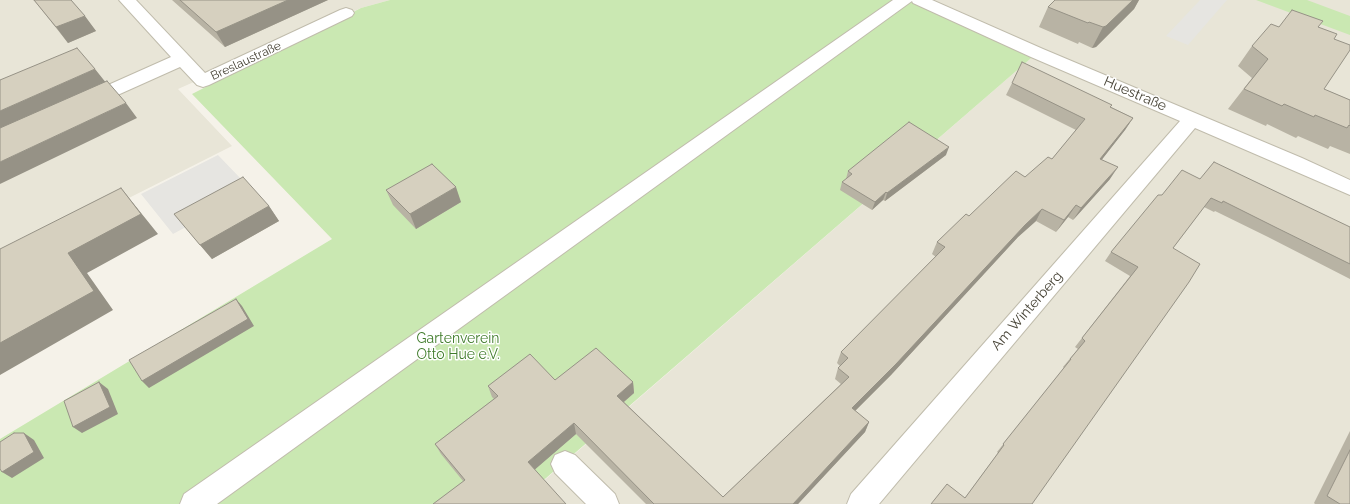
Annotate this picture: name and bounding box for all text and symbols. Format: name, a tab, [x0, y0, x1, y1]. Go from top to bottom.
street label: Breslaustraße	[209, 38, 283, 84]
street label: Huestraße	[1101, 73, 1169, 115]
street label: Am Winterberg	[988, 268, 1066, 354]
park label: Gartenverein Otto Hue e.V.	[416, 331, 500, 364]

